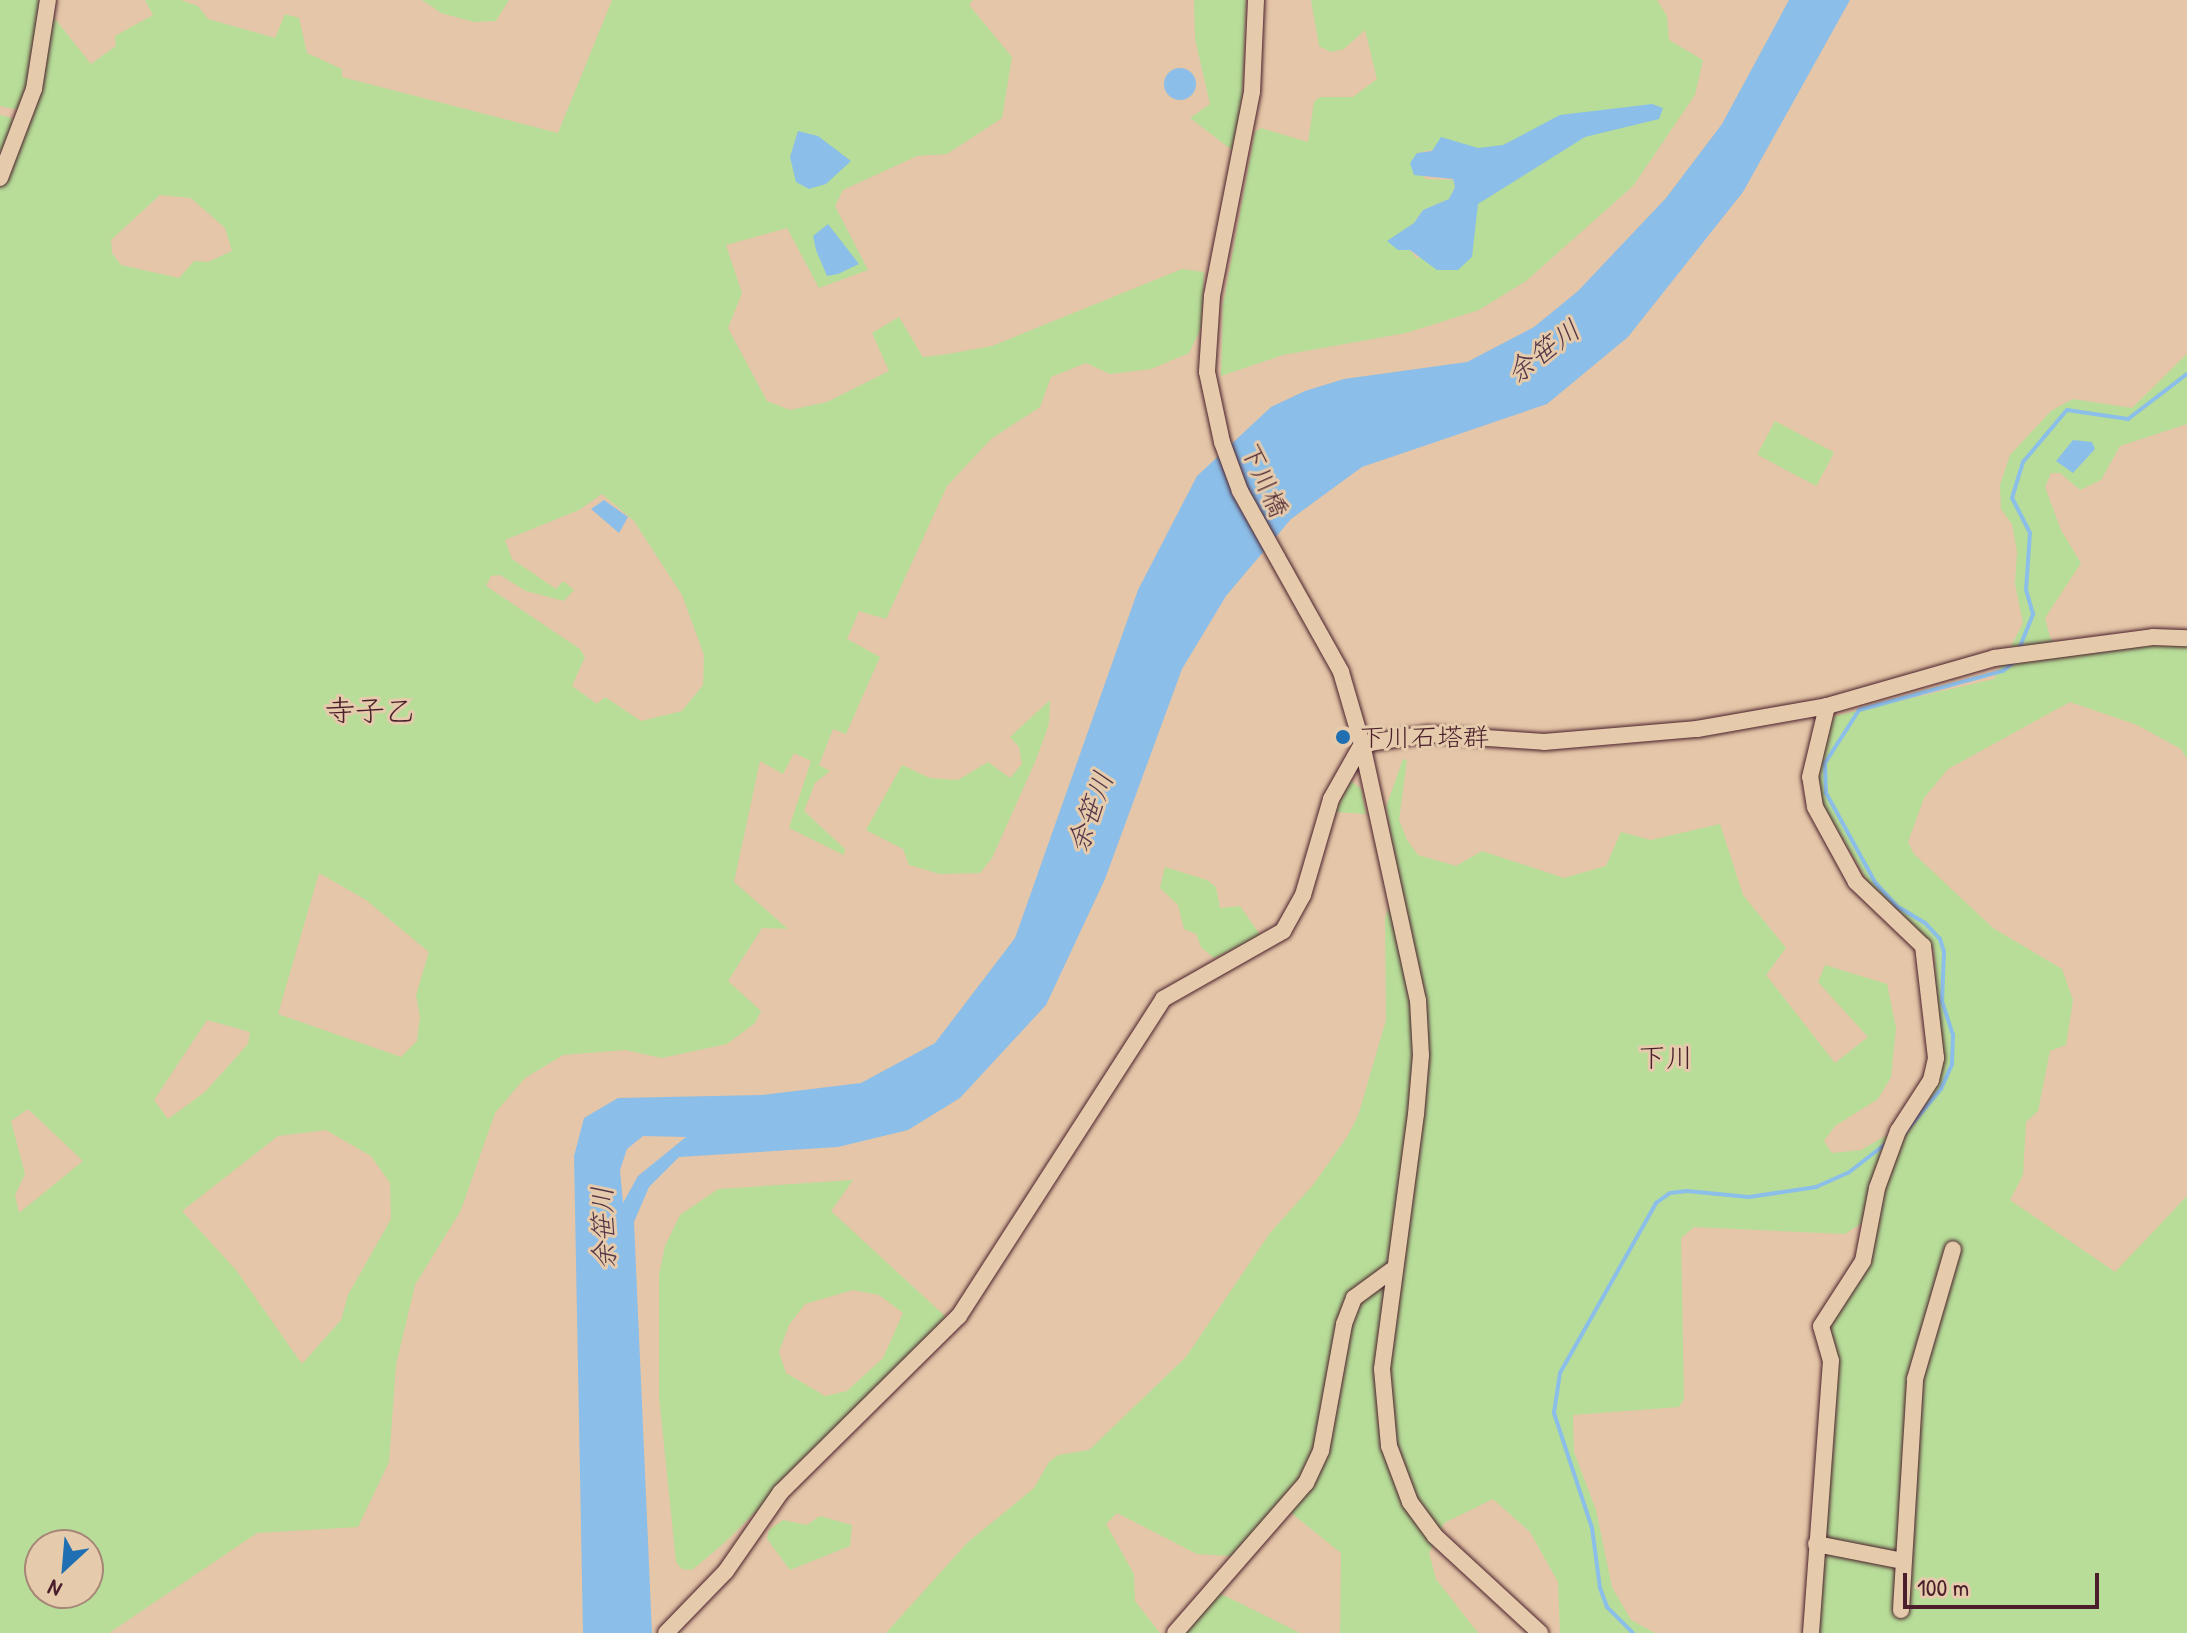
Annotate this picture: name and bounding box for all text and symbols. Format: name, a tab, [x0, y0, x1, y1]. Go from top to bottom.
water label: 余笹川	[1499, 312, 1587, 390]
street label: 下川橋	[1235, 438, 1295, 522]
district label: 寺子乙	[325, 692, 415, 728]
place label: 下川石塔群	[1359, 721, 1489, 753]
marker: 下川石塔群	[1334, 728, 1352, 746]
water label: 余笹川	[1060, 767, 1120, 857]
district label: 下川	[1638, 1040, 1694, 1074]
water label: 余笹川	[585, 1185, 621, 1271]
north arrow	[24, 1529, 104, 1609]
scale bar	[1907, 1557, 2103, 1607]
text: 100 m	[1917, 1571, 1969, 1603]
text: N	[43, 1573, 66, 1605]

